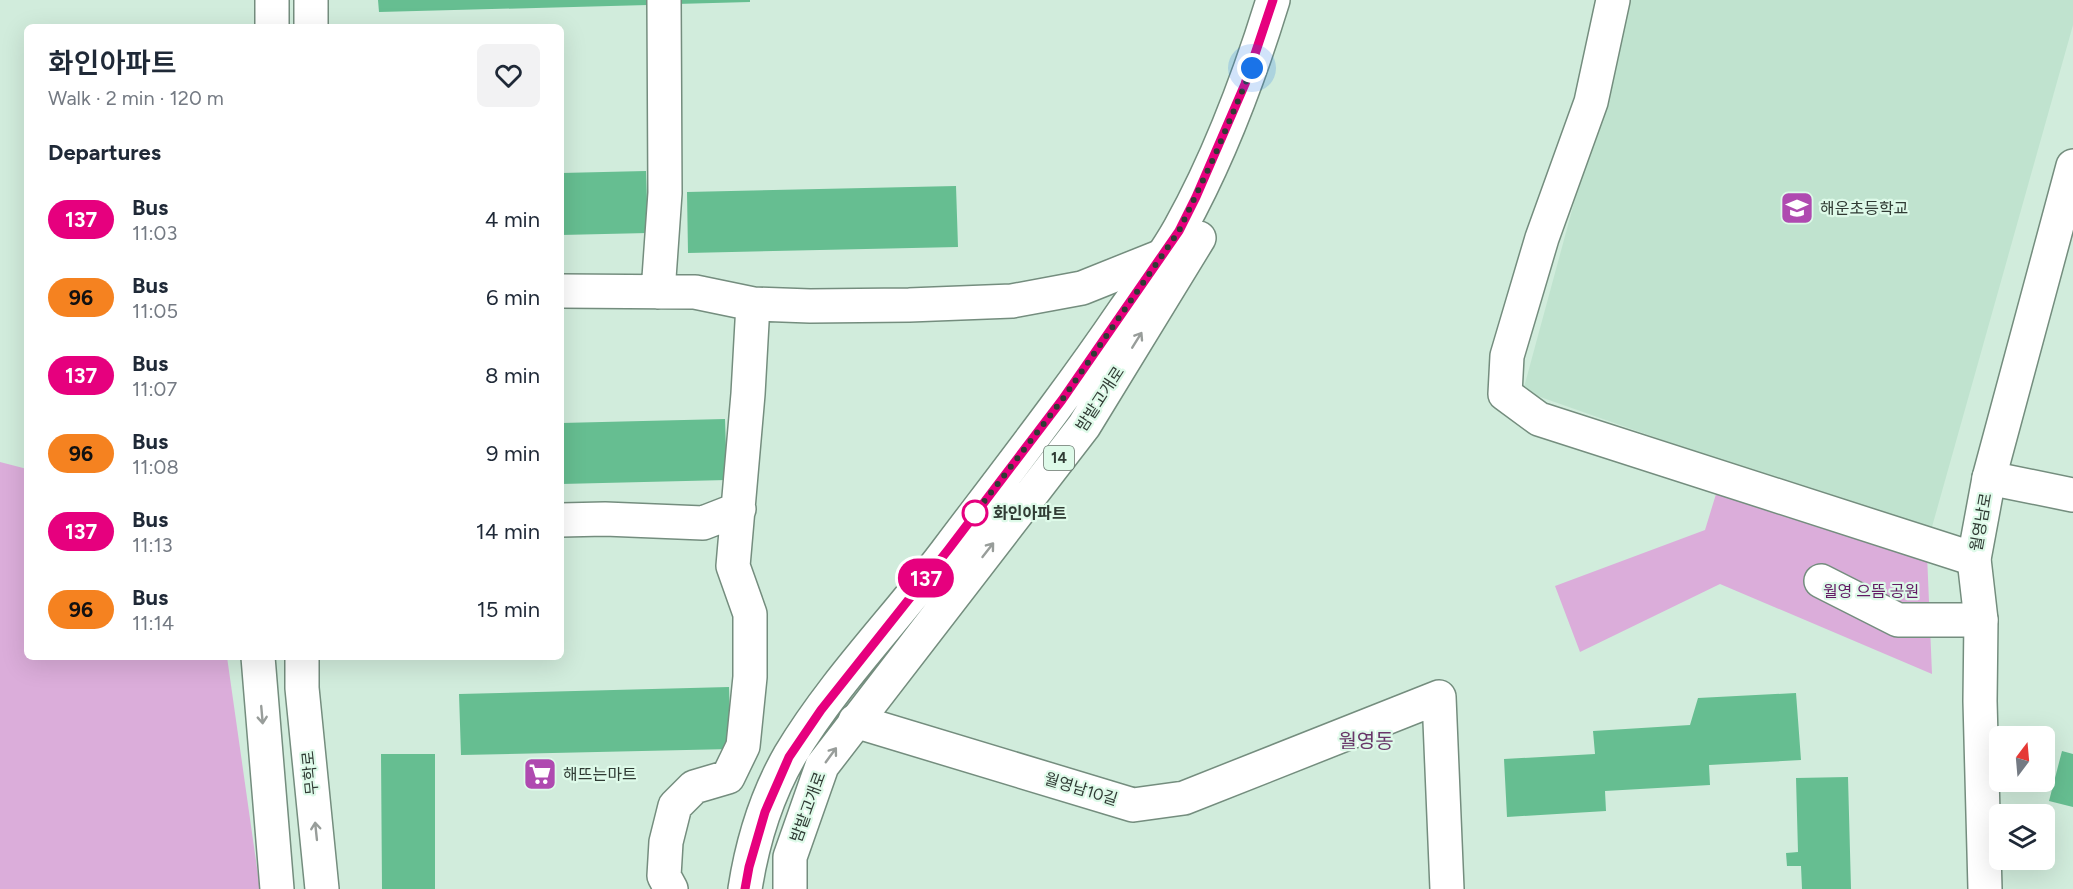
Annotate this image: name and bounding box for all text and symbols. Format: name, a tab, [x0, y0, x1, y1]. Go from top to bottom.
button: heart	[477, 44, 540, 107]
text: 화인아파트	[48, 46, 177, 80]
your location	[1237, 53, 1267, 83]
text: Walk · 2 min · 120 m	[48, 86, 224, 110]
text: Departures	[48, 139, 161, 166]
school or university icon: 해운초등학교	[1779, 190, 1815, 226]
text: Bus	[132, 194, 168, 221]
place label: 해운초등학교	[1820, 199, 1908, 218]
text: 4 min	[485, 206, 540, 233]
text: 137	[65, 207, 97, 232]
text: 11:03	[132, 221, 177, 245]
text: Bus	[132, 272, 168, 299]
text: 6 min	[486, 284, 540, 311]
text: 96	[69, 285, 93, 310]
text: 11:05	[132, 299, 178, 323]
one-way arrow	[1131, 332, 1143, 349]
text: Bus	[132, 350, 168, 377]
text: 8 min	[485, 362, 540, 389]
text: 137	[65, 363, 97, 388]
street label: 밤밭고개로	[1072, 363, 1128, 435]
text: 11:07	[132, 377, 177, 401]
text: Bus	[132, 428, 168, 455]
text: 9 min	[486, 440, 540, 467]
text: 96	[69, 441, 93, 466]
road number: 14	[1044, 446, 1074, 470]
text: 11:08	[132, 455, 179, 479]
street label: 월영남로	[1967, 491, 1996, 553]
marker: 화인아파트	[962, 500, 988, 526]
place label: 화인아파트	[993, 504, 1067, 523]
text: Bus	[132, 506, 168, 533]
text: 14 min	[476, 518, 540, 545]
text: 137	[65, 519, 97, 544]
text: 11:13	[132, 533, 173, 557]
one-way arrow	[981, 542, 994, 558]
line badge: 137	[892, 558, 960, 598]
text: 137	[910, 566, 942, 591]
park label: 월영 으뜸 공원	[1823, 582, 1919, 601]
text: Bus	[132, 584, 168, 611]
text: 15 min	[477, 596, 540, 623]
text: 96	[69, 597, 93, 622]
text: 11:14	[132, 611, 174, 635]
one-way arrow	[257, 705, 268, 725]
north arrow	[1989, 726, 2055, 792]
map controls	[1989, 726, 2055, 870]
district label: 월영동	[1338, 729, 1394, 753]
one-way arrow	[824, 747, 837, 763]
street label: 무학로	[298, 750, 322, 796]
supermarket icon: 해뜨는마트	[522, 756, 558, 792]
place label: 해뜨는마트	[563, 765, 637, 784]
street label: 밤밭고개로	[786, 769, 830, 845]
street label: 월영남10길	[1042, 769, 1120, 809]
button: layers	[1989, 804, 2055, 870]
one-way arrow	[310, 821, 321, 841]

